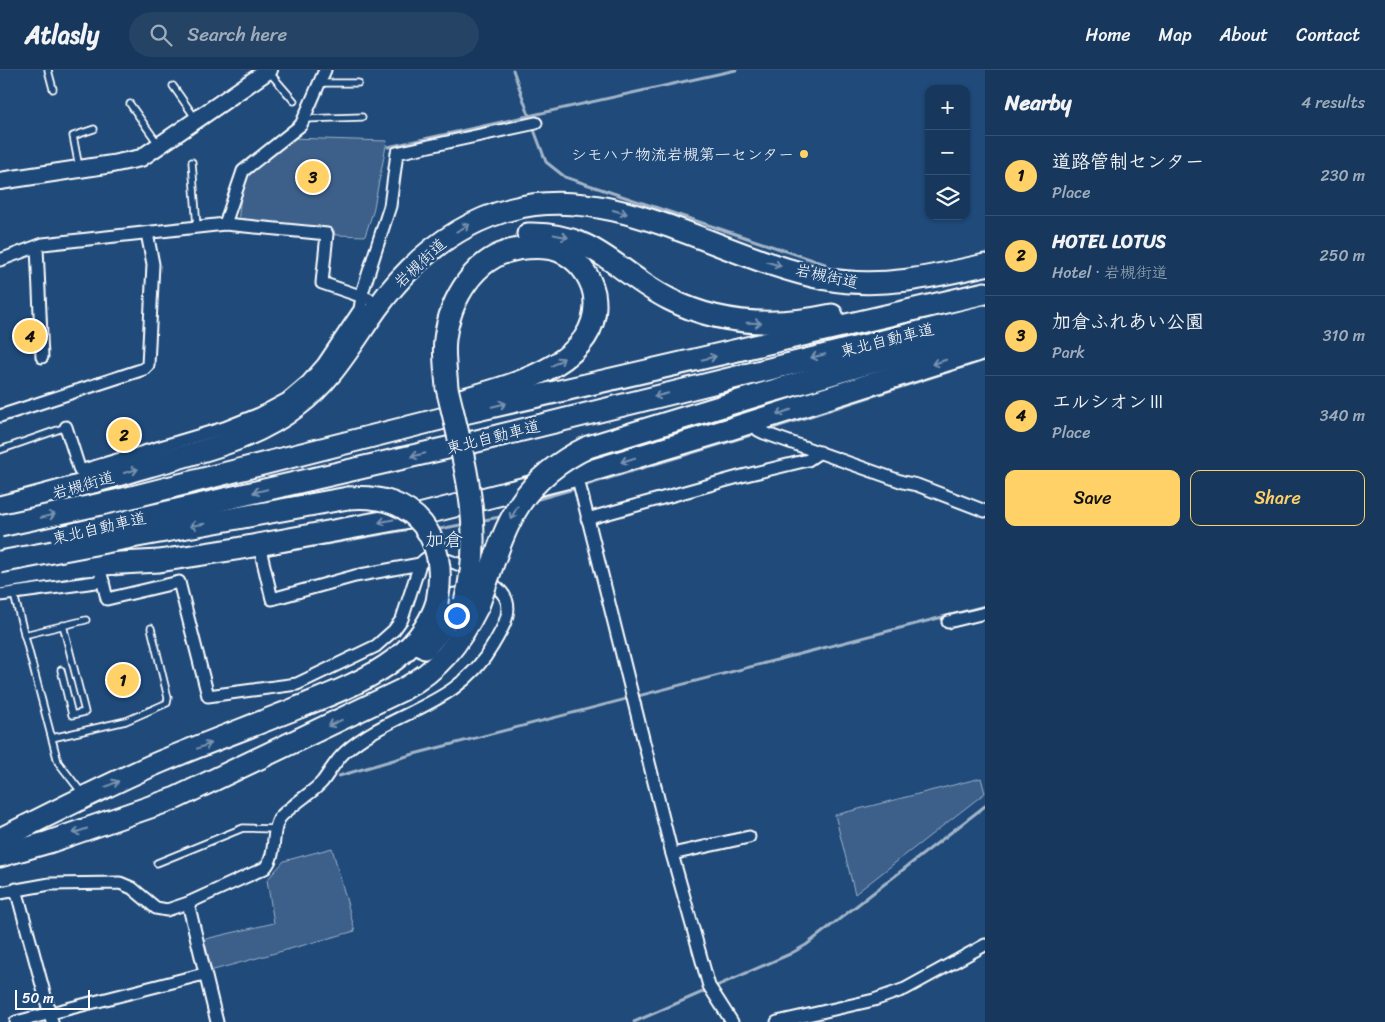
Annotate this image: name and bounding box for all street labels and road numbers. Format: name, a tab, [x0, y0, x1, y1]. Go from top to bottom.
street label: 岩槻街道	[387, 231, 453, 295]
street label: 岩槻街道	[793, 255, 861, 297]
street label: 東北自動車道	[837, 314, 937, 366]
street label: 東北自動車道	[443, 411, 543, 463]
street label: 岩槻街道	[48, 462, 118, 508]
street label: 東北自動車道	[49, 503, 149, 553]

